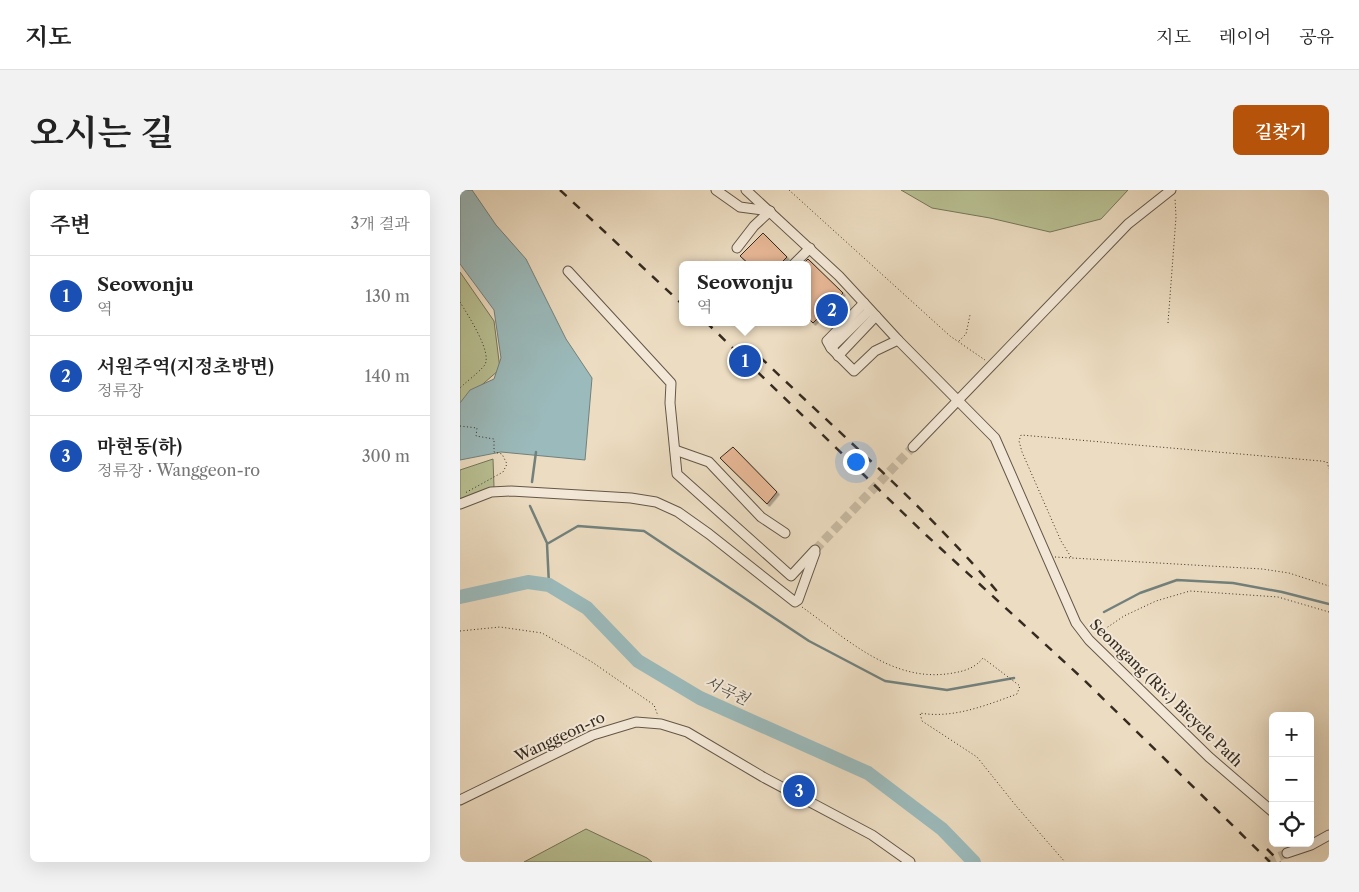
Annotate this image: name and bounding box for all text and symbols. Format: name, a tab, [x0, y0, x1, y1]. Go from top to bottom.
text: 지도	[25, 22, 71, 51]
text: 지도	[1156, 26, 1191, 48]
text: 레이어	[1219, 26, 1271, 48]
text: 공유	[1299, 26, 1334, 48]
button: 길찾기	[1233, 105, 1329, 155]
text: 오시는 길	[30, 111, 174, 154]
text: 주변	[50, 212, 91, 237]
text: 3개 결과	[351, 213, 410, 233]
popup	[679, 261, 811, 326]
text: Seowonju	[697, 271, 793, 294]
text: Seowonju	[97, 273, 194, 296]
text: 1	[62, 286, 70, 306]
text: 130 m	[365, 286, 410, 306]
pin: 2	[816, 291, 848, 329]
text: 역	[697, 296, 712, 316]
text: 역	[97, 298, 112, 318]
pin: 1	[729, 342, 761, 380]
text: 서원주역(지정초방면)	[97, 355, 274, 378]
text: 2	[61, 366, 71, 386]
text: 140 m	[365, 366, 410, 386]
text: 정류장	[97, 380, 143, 400]
text: 마현동(하)	[97, 435, 182, 458]
text: 3	[61, 446, 71, 466]
text: 300 m	[362, 446, 410, 466]
your location	[843, 449, 869, 475]
text: 정류장 · Wanggeon-ro	[97, 460, 260, 480]
street label: Seomgang (Riv.) Bicycle Path	[1086, 615, 1247, 771]
water label: 서곡천	[702, 671, 754, 710]
street label: Wanggeon-ro	[511, 707, 608, 766]
map controls	[1269, 712, 1314, 847]
button: +	[1269, 712, 1314, 757]
button: −	[1269, 757, 1314, 802]
pin: 3	[783, 772, 815, 810]
button: locate	[1269, 802, 1314, 847]

